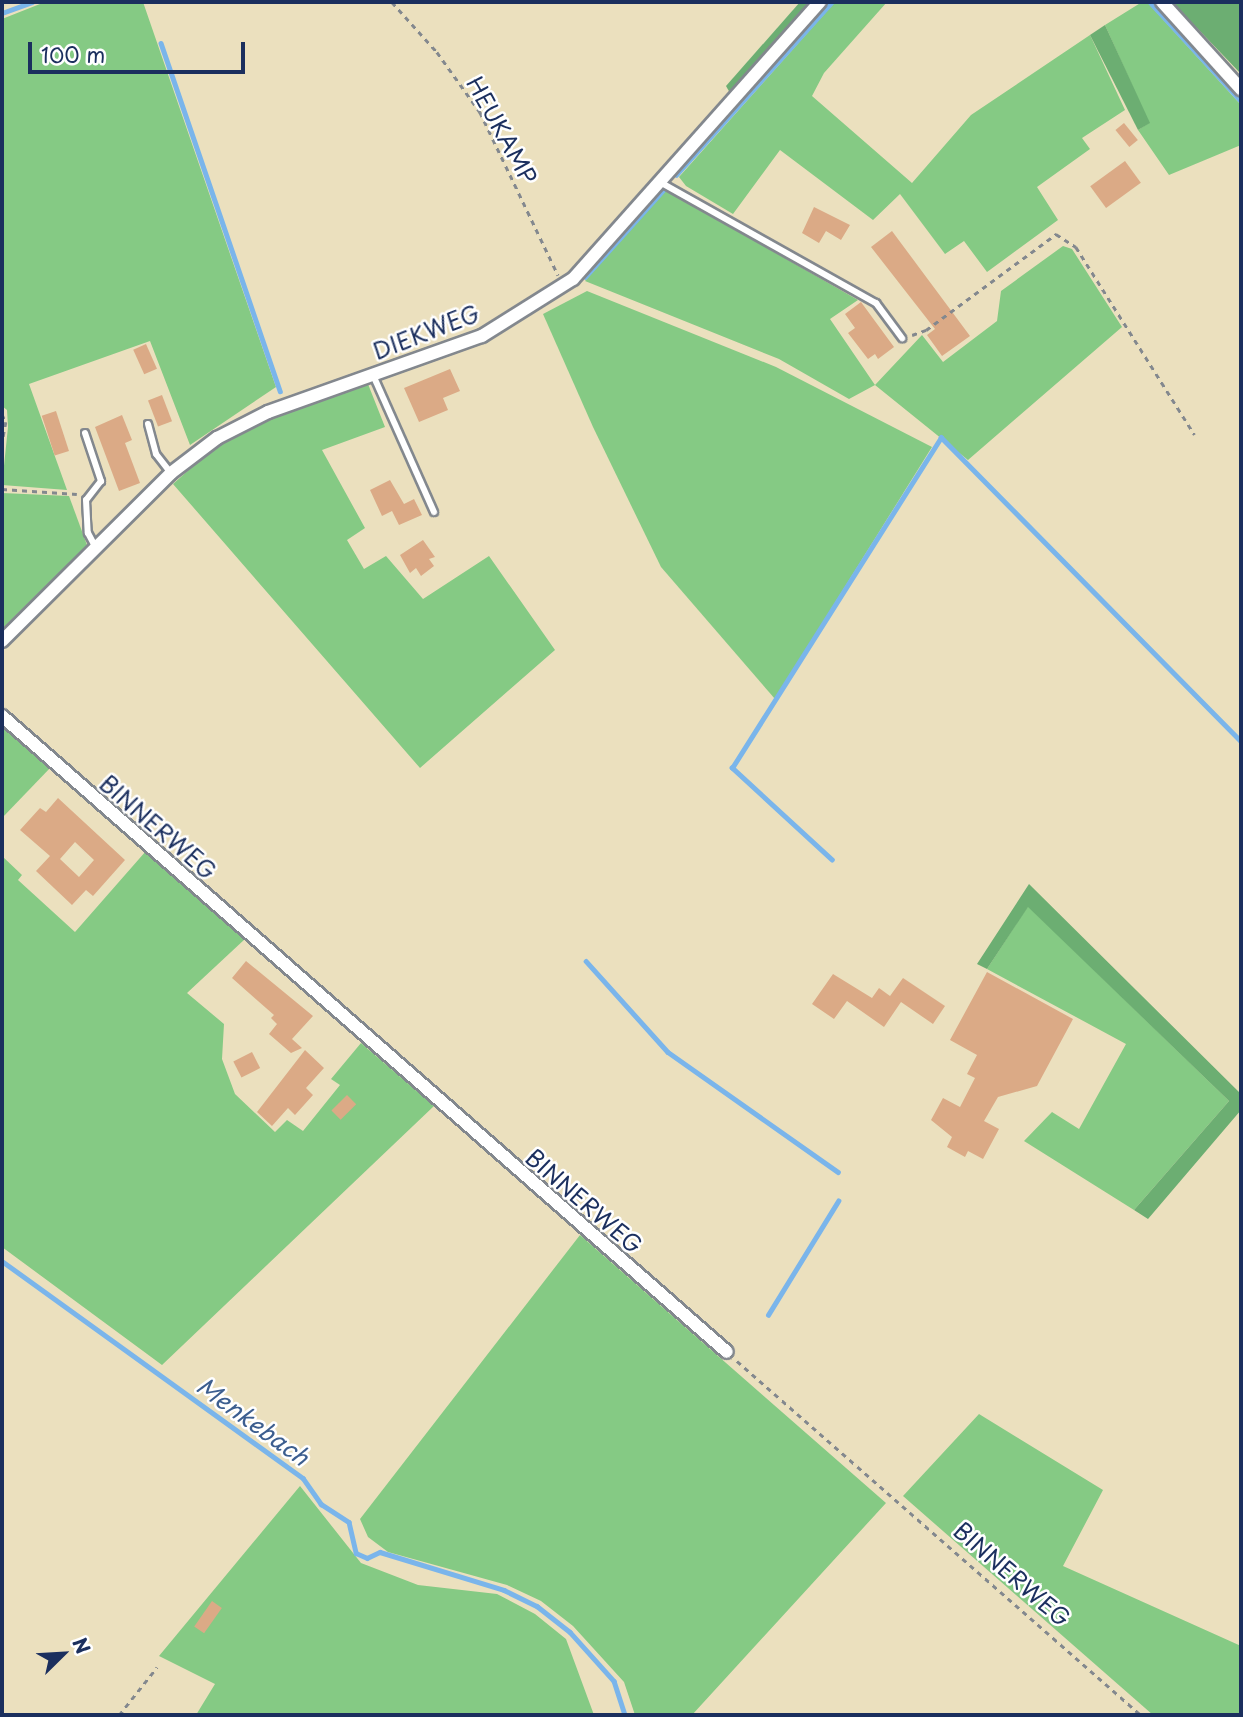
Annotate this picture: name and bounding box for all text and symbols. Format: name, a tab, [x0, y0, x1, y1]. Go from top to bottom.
scale bar	[32, 28, 248, 72]
text: 100 m	[41, 38, 105, 70]
street label: HEUKAMP	[461, 71, 543, 189]
street label: DIEKWEG	[369, 299, 483, 365]
street label: BINNERWEG	[94, 769, 222, 885]
street label: BINNERWEG	[520, 1143, 648, 1259]
water label: Menkebach	[191, 1371, 315, 1471]
street label: BINNERWEG	[948, 1516, 1076, 1632]
north arrow	[28, 1619, 98, 1689]
text: N	[66, 1633, 98, 1658]

